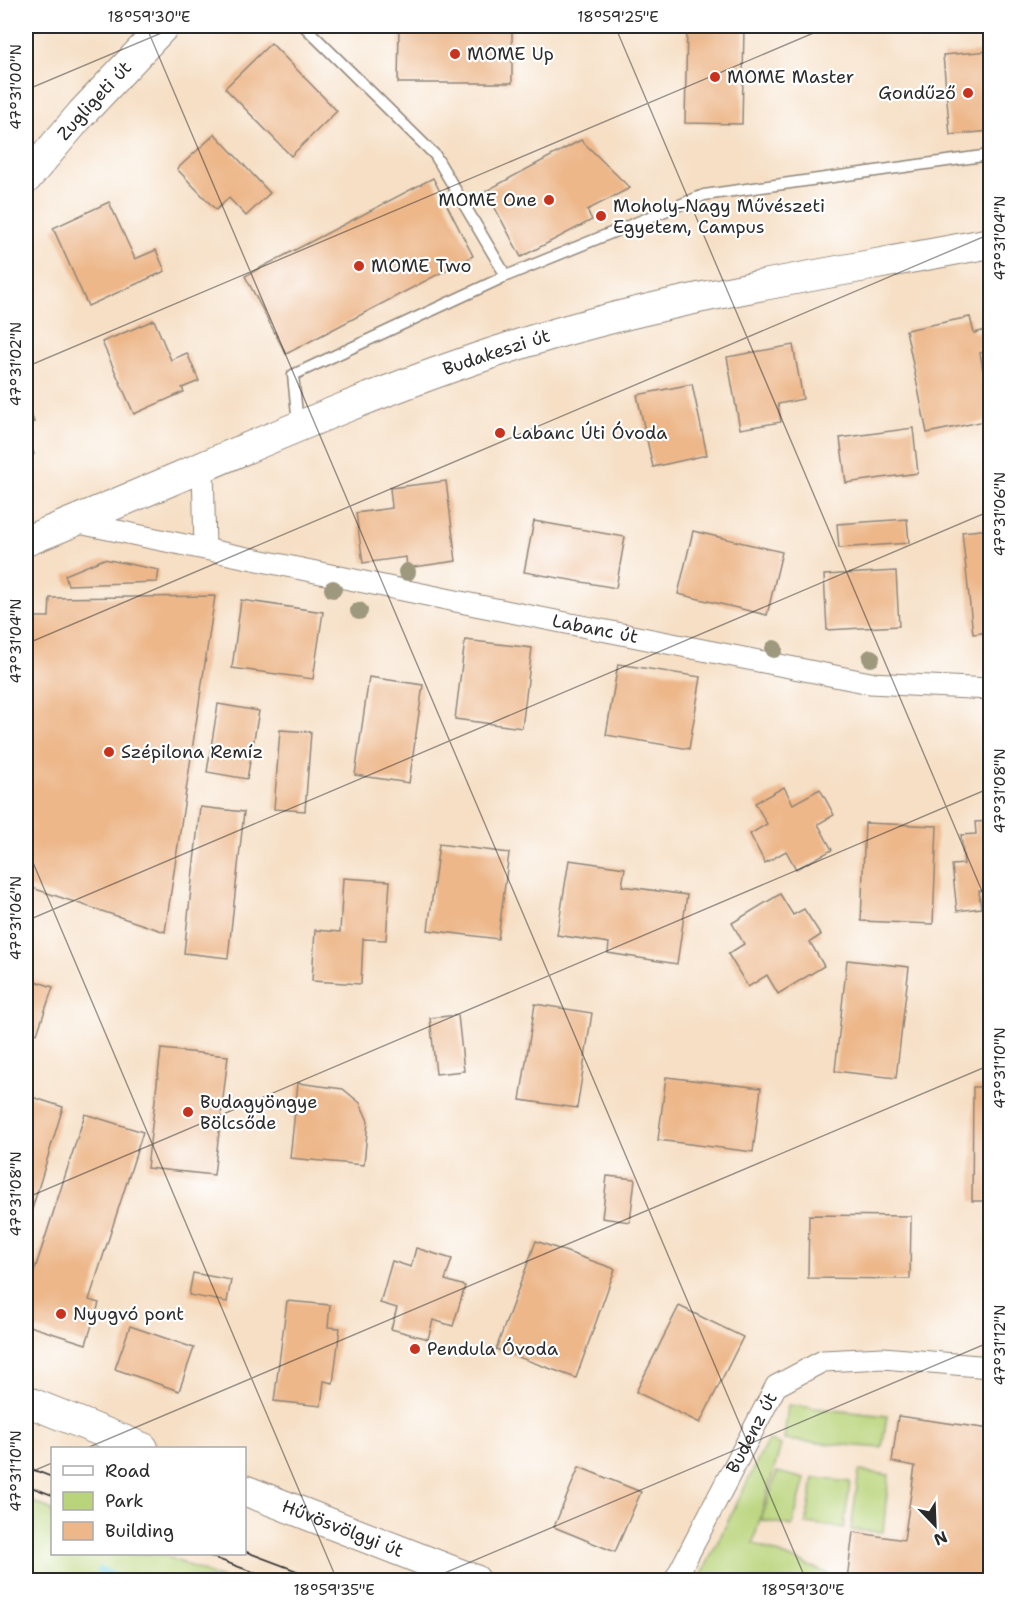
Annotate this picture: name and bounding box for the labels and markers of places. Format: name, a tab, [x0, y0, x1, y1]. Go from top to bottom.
place label: MOME Up	[467, 42, 554, 66]
marker: MOME Up	[448, 47, 462, 61]
place label: MOME Master	[727, 65, 854, 89]
marker: MOME Master	[708, 70, 722, 84]
place label: Gondűző	[878, 81, 956, 105]
marker: Gondűző	[961, 86, 975, 100]
place label: MOME One	[438, 188, 537, 212]
marker: MOME One	[542, 193, 556, 207]
place label: Moholy-Nagy Művészeti Egyetem, Campus	[613, 194, 825, 239]
marker: Moholy-Nagy Művészeti Egyetem, Campus	[594, 209, 608, 223]
place label: MOME Two	[371, 254, 471, 278]
marker: MOME Two	[352, 259, 366, 273]
place label: Labanc Úti Óvoda	[512, 421, 668, 445]
marker: Labanc Úti Óvoda	[493, 426, 507, 440]
place label: Szépilona Remíz	[121, 740, 263, 764]
marker: Szépilona Remíz	[102, 745, 116, 759]
place label: Budagyöngye Bölcsőde	[200, 1090, 317, 1135]
marker: Budagyöngye Bölcsőde	[181, 1105, 195, 1119]
place label: Nyugvó pont	[73, 1302, 184, 1326]
marker: Nyugvó pont	[54, 1307, 68, 1321]
place label: Pendula Óvoda	[427, 1337, 558, 1361]
marker: Pendula Óvoda	[408, 1342, 422, 1356]

